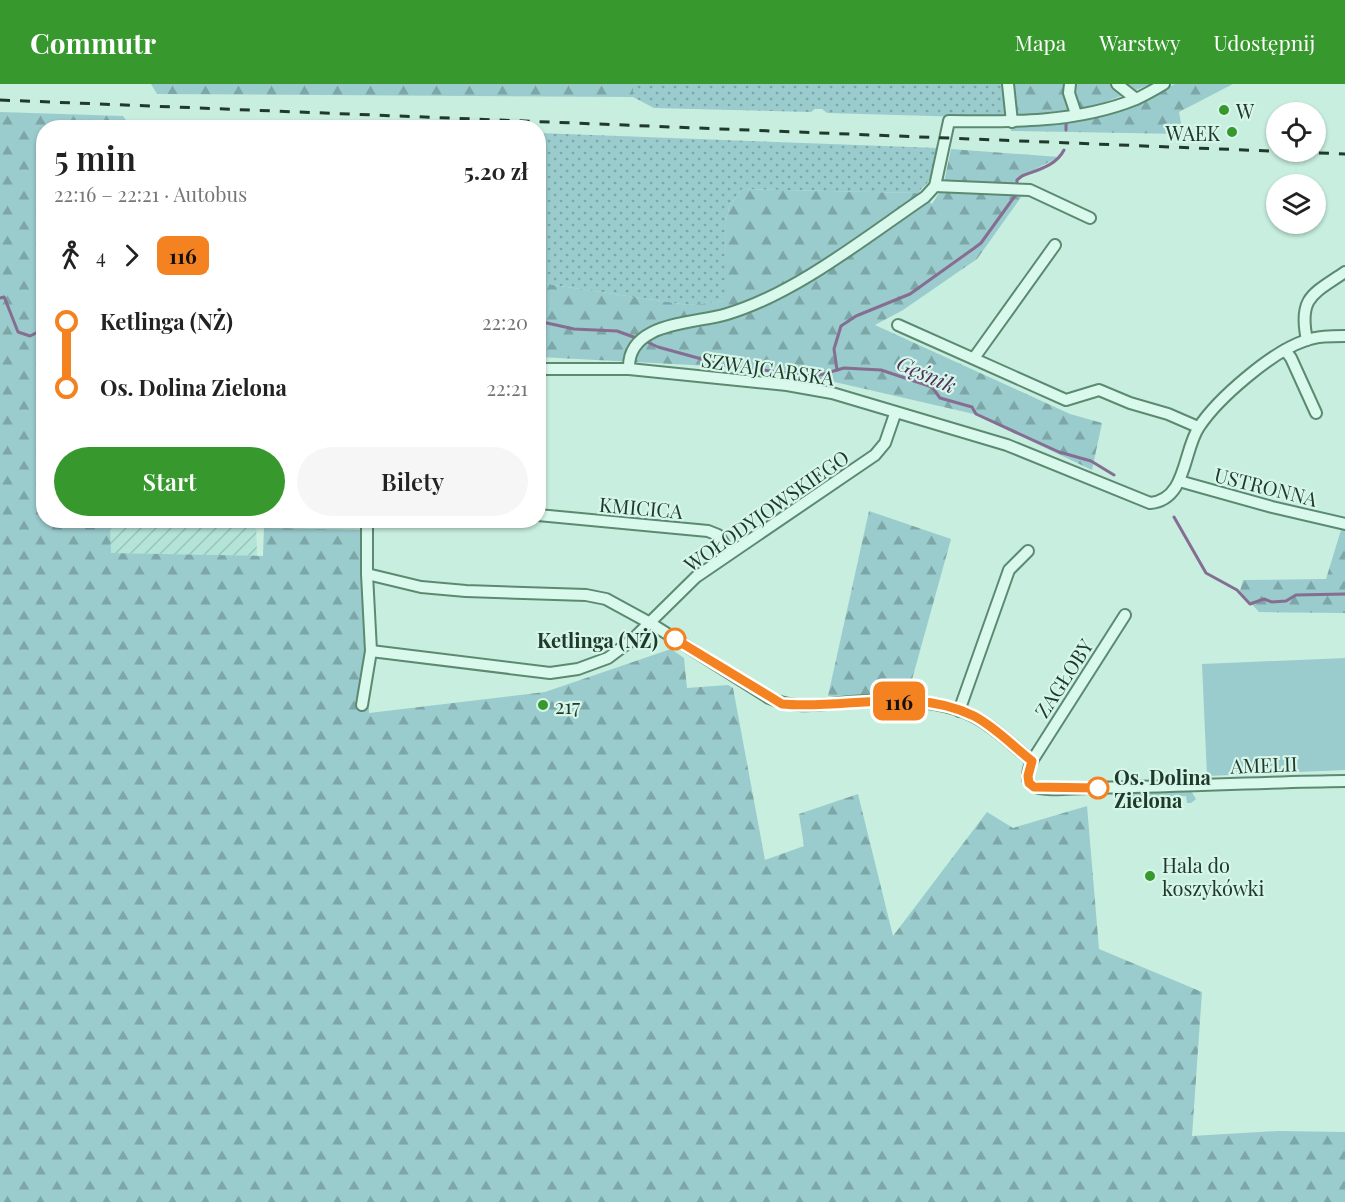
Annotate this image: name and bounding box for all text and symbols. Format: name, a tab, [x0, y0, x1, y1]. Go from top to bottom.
text: Commutr	[30, 24, 156, 61]
text: Mapa	[1015, 28, 1066, 56]
text: Warstwy	[1099, 28, 1181, 56]
text: Udostępnij	[1214, 28, 1315, 56]
place label: W	[1235, 97, 1255, 124]
map controls	[1266, 102, 1326, 234]
button: locate	[1266, 102, 1326, 162]
marker: W	[1217, 103, 1231, 117]
place label: WAEK	[1165, 119, 1221, 146]
marker: WAEK	[1225, 125, 1239, 139]
text: 5 min	[54, 135, 136, 179]
text: 5.20 zł	[464, 156, 528, 186]
button: layers	[1266, 174, 1326, 234]
text: 22:16 – 22:21 · Autobus	[54, 180, 247, 207]
icon: walk	[54, 239, 87, 272]
icon: forward	[115, 239, 148, 272]
text: 116	[169, 241, 197, 269]
text: 4	[96, 242, 106, 269]
text: Ketlinga (NŻ)	[100, 306, 233, 336]
text: 22:20	[482, 308, 528, 335]
street label: SZWAJCARSKA	[700, 345, 837, 391]
water label: Gęśnik	[893, 348, 961, 398]
text: Os. Dolina Zielona	[100, 372, 287, 402]
text: 22:21	[487, 374, 528, 401]
street label: WOŁODYJOWSKIEGO	[677, 443, 854, 578]
button: Start	[54, 447, 285, 516]
button: Bilety	[297, 447, 528, 516]
street label: USTRONNA	[1212, 460, 1321, 512]
street label: KMICICA	[598, 490, 684, 524]
place label: Ketlinga (NŻ)	[537, 626, 658, 653]
marker: Ketlinga (NŻ)	[664, 628, 686, 650]
street label: ZAGŁOBY	[1028, 633, 1099, 723]
line badge: 116	[864, 682, 934, 720]
text: 116	[885, 687, 913, 715]
place label: 217	[555, 692, 580, 719]
marker: 217	[536, 698, 550, 712]
street label: AMELII	[1229, 749, 1298, 779]
place label: Os. Dolina Zielona	[1114, 763, 1212, 813]
marker: Os. Dolina Zielona	[1087, 777, 1109, 799]
place label: Hala do koszykówki	[1162, 851, 1265, 901]
marker: Hala do koszykówki	[1143, 869, 1157, 883]

